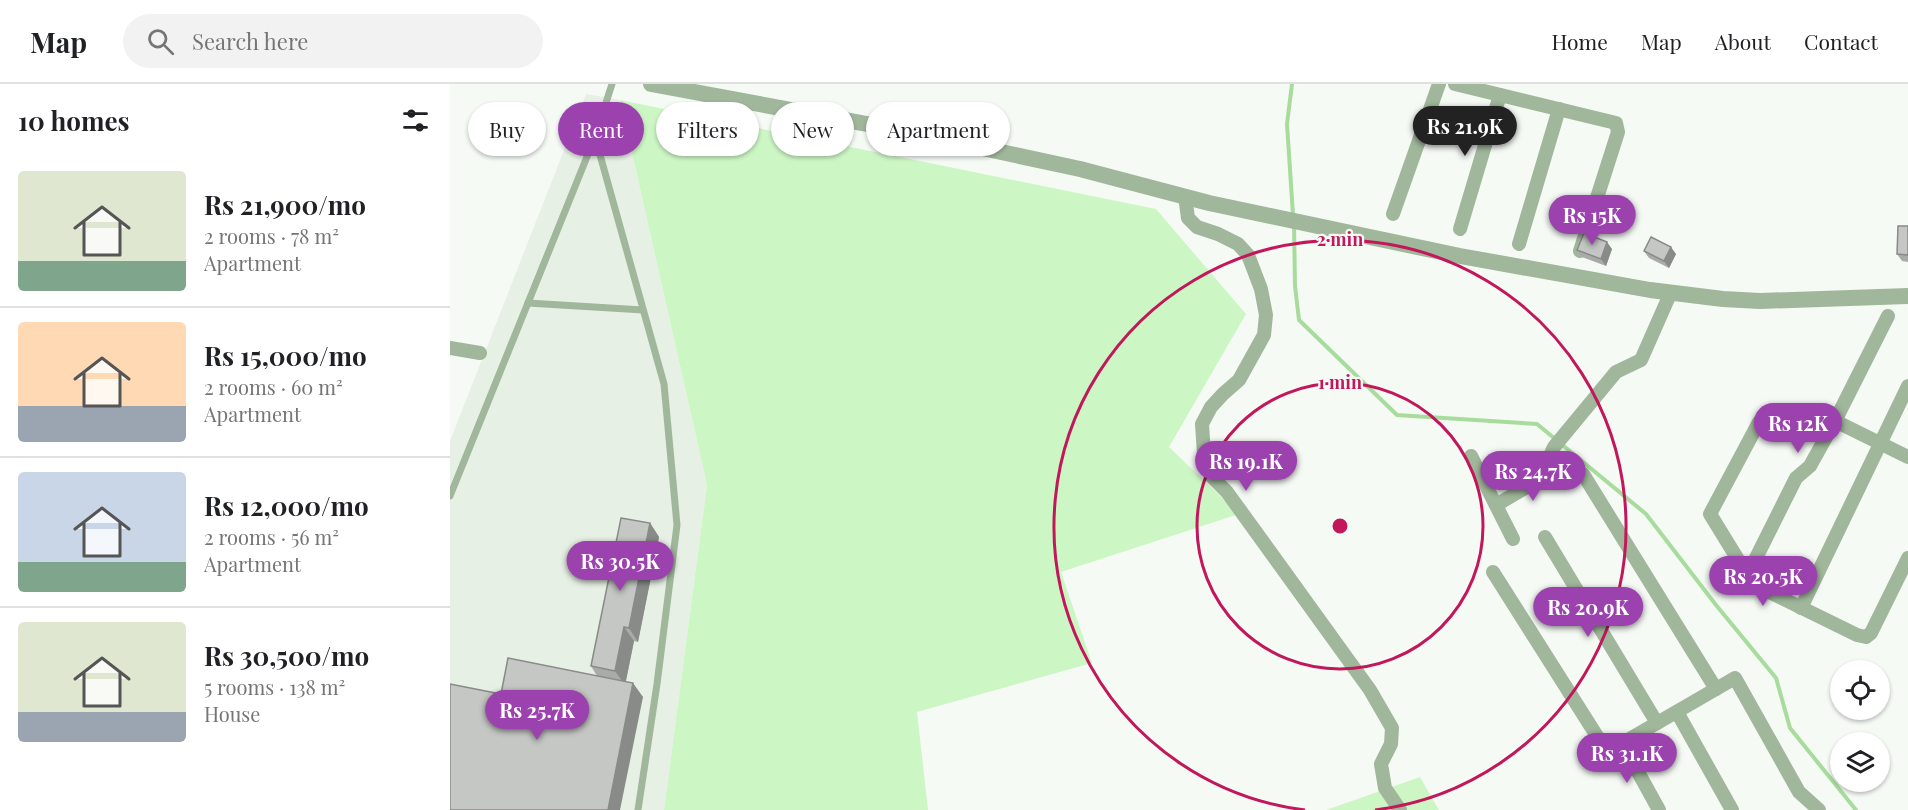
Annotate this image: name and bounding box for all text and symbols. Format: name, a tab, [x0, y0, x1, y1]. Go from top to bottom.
search box	[123, 14, 543, 68]
text: Map	[30, 23, 87, 60]
icon: search	[144, 25, 177, 58]
text: Search here	[192, 26, 308, 56]
text: Home	[1552, 27, 1608, 55]
text: Map	[1641, 27, 1682, 55]
text: About	[1715, 27, 1771, 55]
text: Contact	[1804, 27, 1878, 55]
chip: Buy	[468, 102, 546, 156]
chip: Rent	[558, 102, 644, 156]
chip: Filters	[656, 102, 759, 156]
chip: New	[771, 102, 854, 156]
chip: Apartment	[866, 102, 1010, 156]
text: 10 homes	[18, 103, 130, 138]
icon: filters	[399, 104, 432, 137]
pin: Rs 21.9K	[1403, 106, 1527, 157]
text: Rs 21.9K	[1427, 112, 1503, 139]
text: Rs 21,900/mo	[204, 187, 366, 222]
icon: home	[66, 195, 138, 267]
pin: Rs 15K	[1543, 195, 1641, 246]
text: Rs 15K	[1563, 201, 1621, 228]
text: 2 rooms · 78 m²	[204, 222, 339, 249]
text: 2 min	[1317, 227, 1363, 251]
text: Apartment	[204, 249, 301, 276]
text: Rs 15,000/mo	[204, 338, 367, 373]
icon: home	[66, 346, 138, 418]
text: 1 min	[1318, 370, 1362, 394]
text: 2 rooms · 60 m²	[204, 373, 343, 400]
text: Apartment	[204, 400, 301, 427]
pin: Rs 12K	[1749, 403, 1847, 454]
text: Rs 12K	[1768, 409, 1828, 436]
pin: Rs 19.1K	[1184, 441, 1308, 492]
text: Rs 19.1K	[1209, 447, 1283, 474]
pin: Rs 24.7K	[1471, 451, 1595, 502]
text: Rs 24.7K	[1495, 457, 1572, 484]
text: Rs 12,000/mo	[204, 488, 369, 523]
icon: home	[66, 496, 138, 568]
centre of rings	[1330, 516, 1350, 536]
text: 2 rooms · 56 m²	[204, 523, 339, 550]
pin: Rs 30.5K	[558, 541, 682, 592]
text: Rs 30.5K	[581, 547, 659, 574]
text: Apartment	[204, 550, 301, 577]
pin: Rs 20.5K	[1701, 556, 1825, 607]
text: Rs 20.5K	[1723, 562, 1803, 589]
pin: Rs 20.9K	[1526, 587, 1650, 638]
text: Rs 20.9K	[1547, 593, 1629, 620]
text: Rs 30,500/mo	[204, 638, 369, 673]
icon: home	[66, 646, 138, 718]
map controls	[1830, 660, 1890, 792]
button: locate	[1830, 660, 1890, 720]
text: 5 rooms · 138 m²	[204, 673, 345, 700]
pin: Rs 25.7K	[475, 690, 599, 741]
text: Rs 25.7K	[499, 696, 575, 723]
text: House	[204, 700, 260, 727]
button: layers	[1830, 732, 1890, 792]
pin: Rs 31.1K	[1565, 733, 1689, 784]
text: Rs 31.1K	[1591, 739, 1663, 766]

